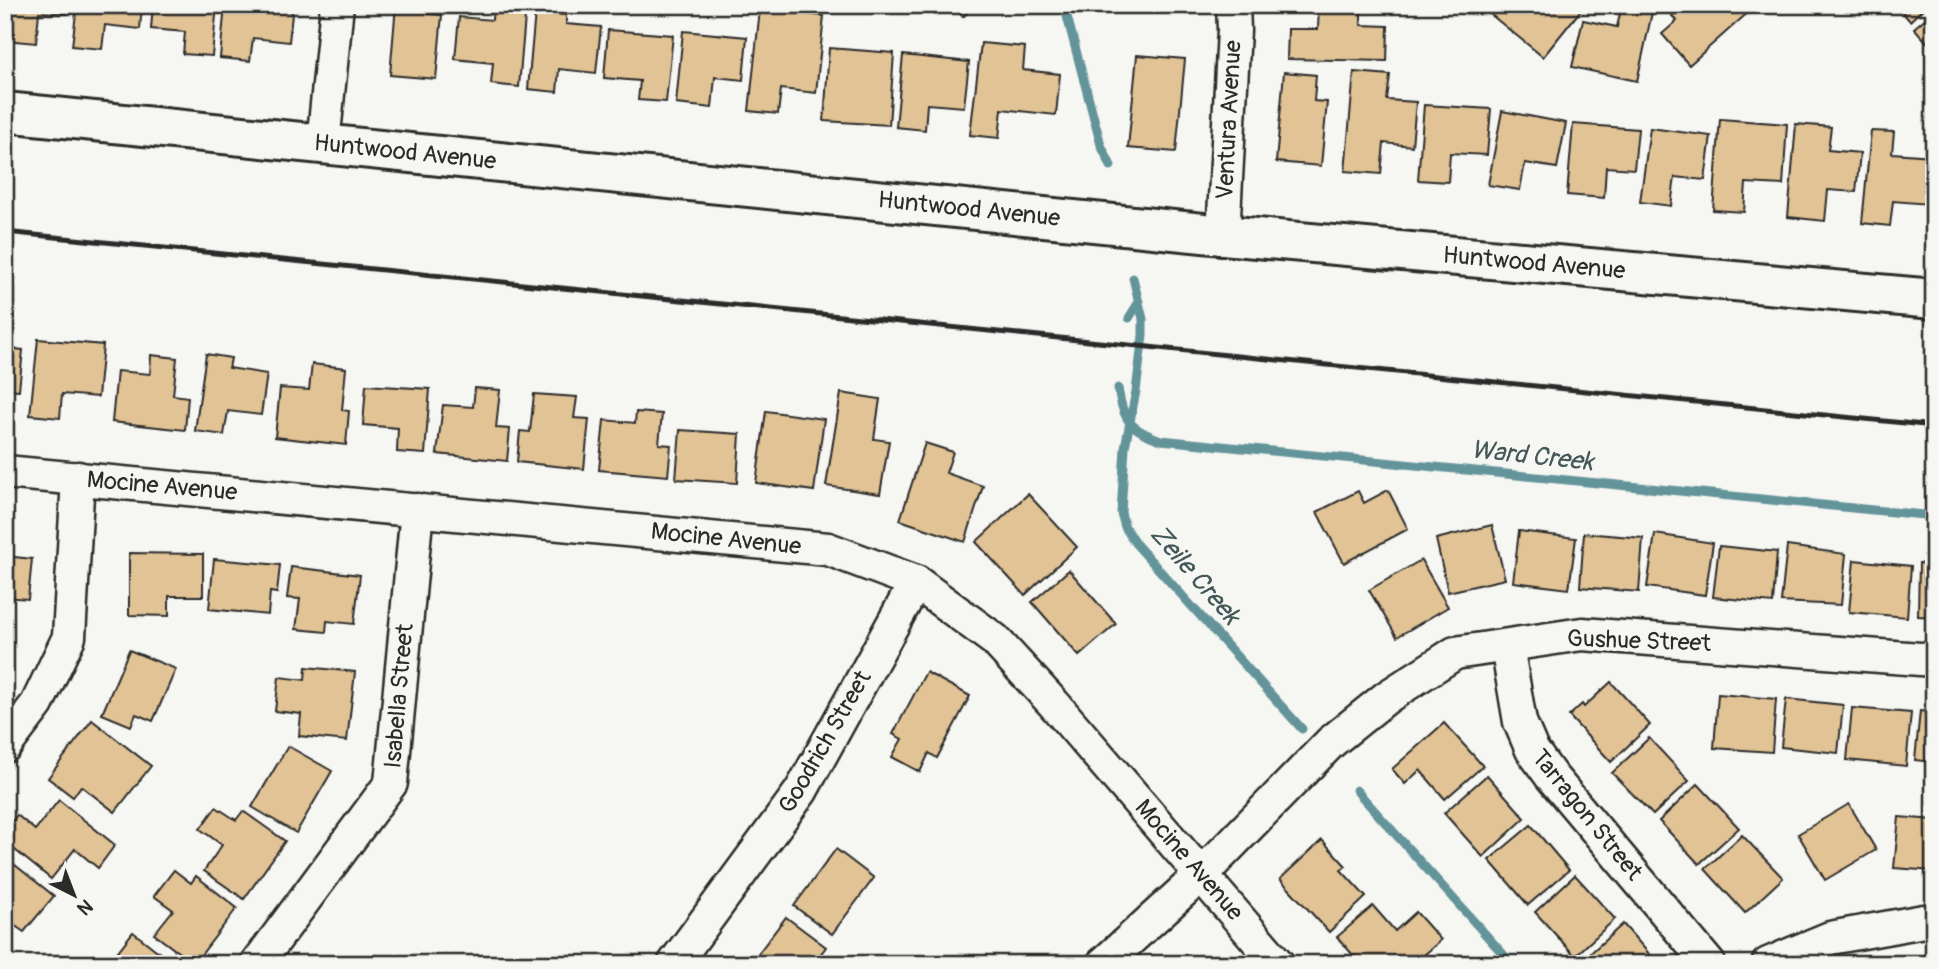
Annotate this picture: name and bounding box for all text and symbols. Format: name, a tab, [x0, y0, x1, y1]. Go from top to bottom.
street label: Ventura Avenue	[1210, 39, 1248, 200]
street label: Huntwood Avenue	[312, 128, 498, 176]
street label: Huntwood Avenue	[876, 185, 1062, 233]
street label: Huntwood Avenue	[1442, 241, 1627, 285]
water label: Ward Creek	[1469, 434, 1597, 479]
street label: Mocine Avenue	[86, 465, 239, 507]
street label: Mocine Avenue	[649, 517, 803, 561]
water label: Zeile Creek	[1143, 519, 1248, 633]
street label: Isabella Street	[378, 622, 420, 770]
street label: Gushue Street	[1566, 624, 1712, 658]
street label: Goodrich Street	[772, 665, 878, 819]
street label: Tarragon Street	[1525, 744, 1649, 887]
street label: Mocine Avenue	[1129, 794, 1250, 927]
north arrow	[38, 860, 108, 930]
text: N	[72, 894, 98, 920]

